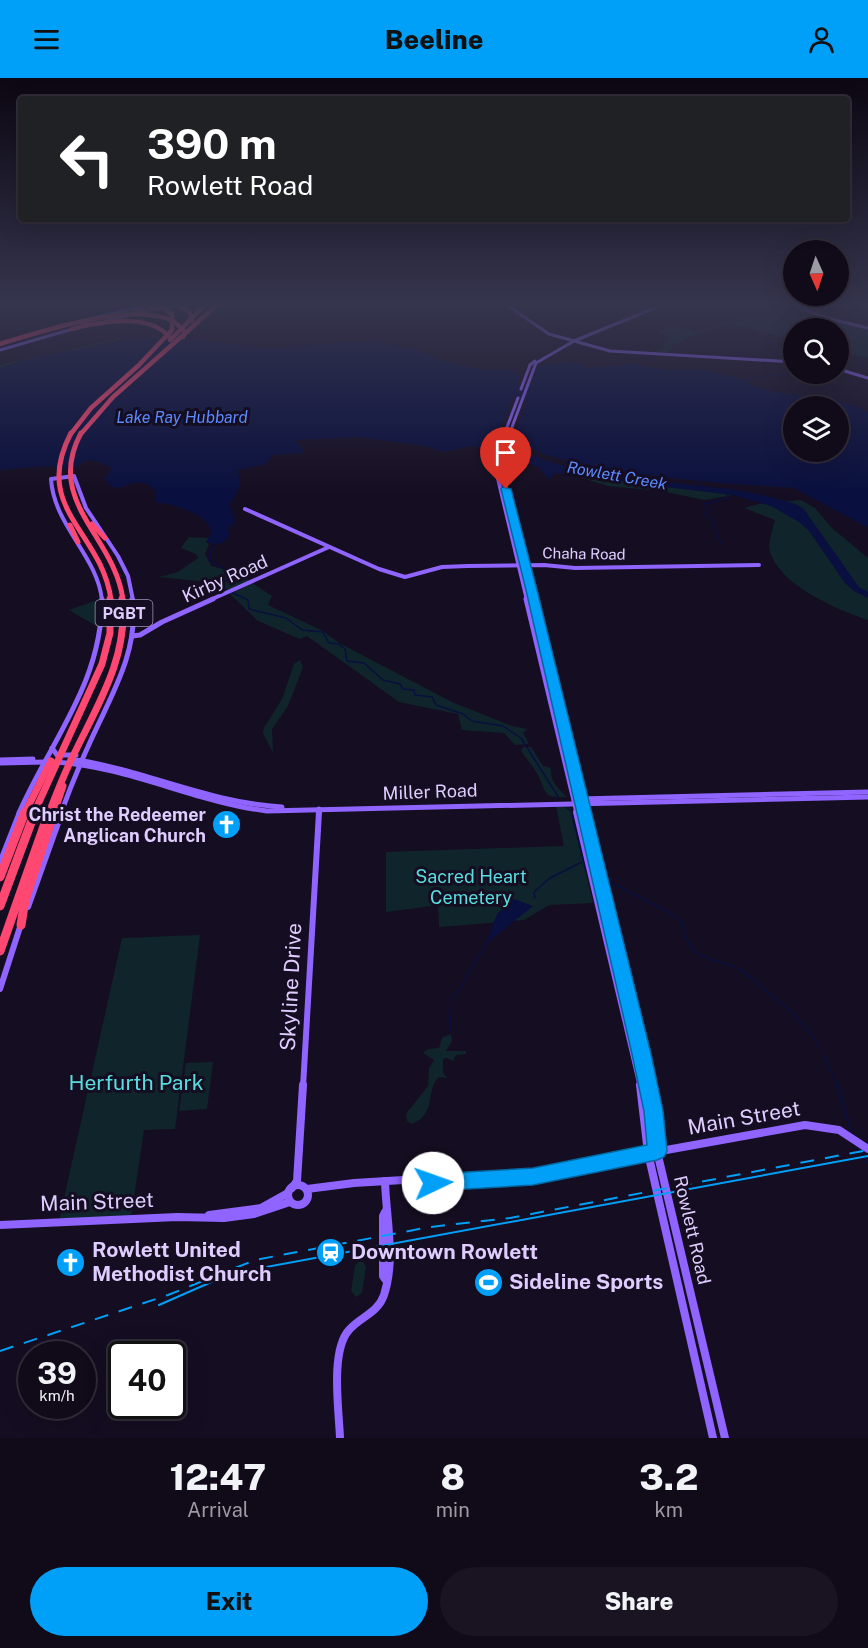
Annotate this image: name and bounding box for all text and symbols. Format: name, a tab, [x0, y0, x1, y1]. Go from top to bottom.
icon: menu	[30, 23, 63, 56]
text: Beeline	[385, 23, 483, 55]
icon: person	[805, 23, 838, 56]
text: 390 m	[147, 119, 277, 168]
icon: left	[48, 120, 126, 198]
text: Rowlett Road	[147, 169, 313, 201]
north arrow	[783, 240, 849, 306]
map controls	[783, 240, 849, 462]
button: search	[783, 318, 849, 384]
button: layers	[783, 396, 849, 462]
water label: Lake Ray Hubbard	[116, 408, 248, 427]
pin	[480, 427, 531, 489]
icon: arrive	[489, 436, 522, 469]
water label: Rowlett Creek	[565, 457, 669, 494]
street label: Chaha Road	[542, 544, 626, 563]
street label: Kirby Road	[179, 550, 271, 607]
road number: PGBT	[96, 600, 152, 626]
street label: Miller Road	[382, 779, 478, 804]
place label: Christ the Redeemer Anglican Church	[28, 804, 207, 846]
church icon: Christ the Redeemer Anglican Church	[211, 809, 243, 841]
park label: Sacred Heart Cemetery	[415, 866, 527, 908]
street label: Skyline Drive	[275, 922, 306, 1052]
park label: Herfurth Park	[69, 1070, 204, 1095]
street label: Main Street	[686, 1095, 802, 1140]
position arrow	[401, 1151, 465, 1215]
street label: Rowlett Road	[670, 1174, 715, 1286]
street label: Main Street	[40, 1187, 154, 1216]
station icon: Downtown Rowlett	[314, 1236, 346, 1268]
place label: Rowlett United Methodist Church	[92, 1237, 272, 1286]
place label: Downtown Rowlett	[351, 1239, 538, 1264]
church icon: Rowlett United Methodist Church	[55, 1246, 87, 1278]
sports icon: Sideline Sports	[472, 1266, 504, 1298]
place label: Sideline Sports	[509, 1269, 663, 1294]
speed limit sign: 40	[108, 1341, 186, 1419]
text: 39	[37, 1355, 77, 1391]
text: km/h	[39, 1387, 75, 1404]
text: 12:47	[170, 1456, 266, 1498]
text: 8	[440, 1456, 465, 1498]
text: 3.2	[639, 1456, 698, 1498]
text: Arrival	[187, 1498, 249, 1522]
text: min	[436, 1498, 470, 1522]
text: km	[655, 1498, 683, 1522]
button: Exit	[30, 1567, 428, 1636]
button: Share	[440, 1567, 838, 1636]

